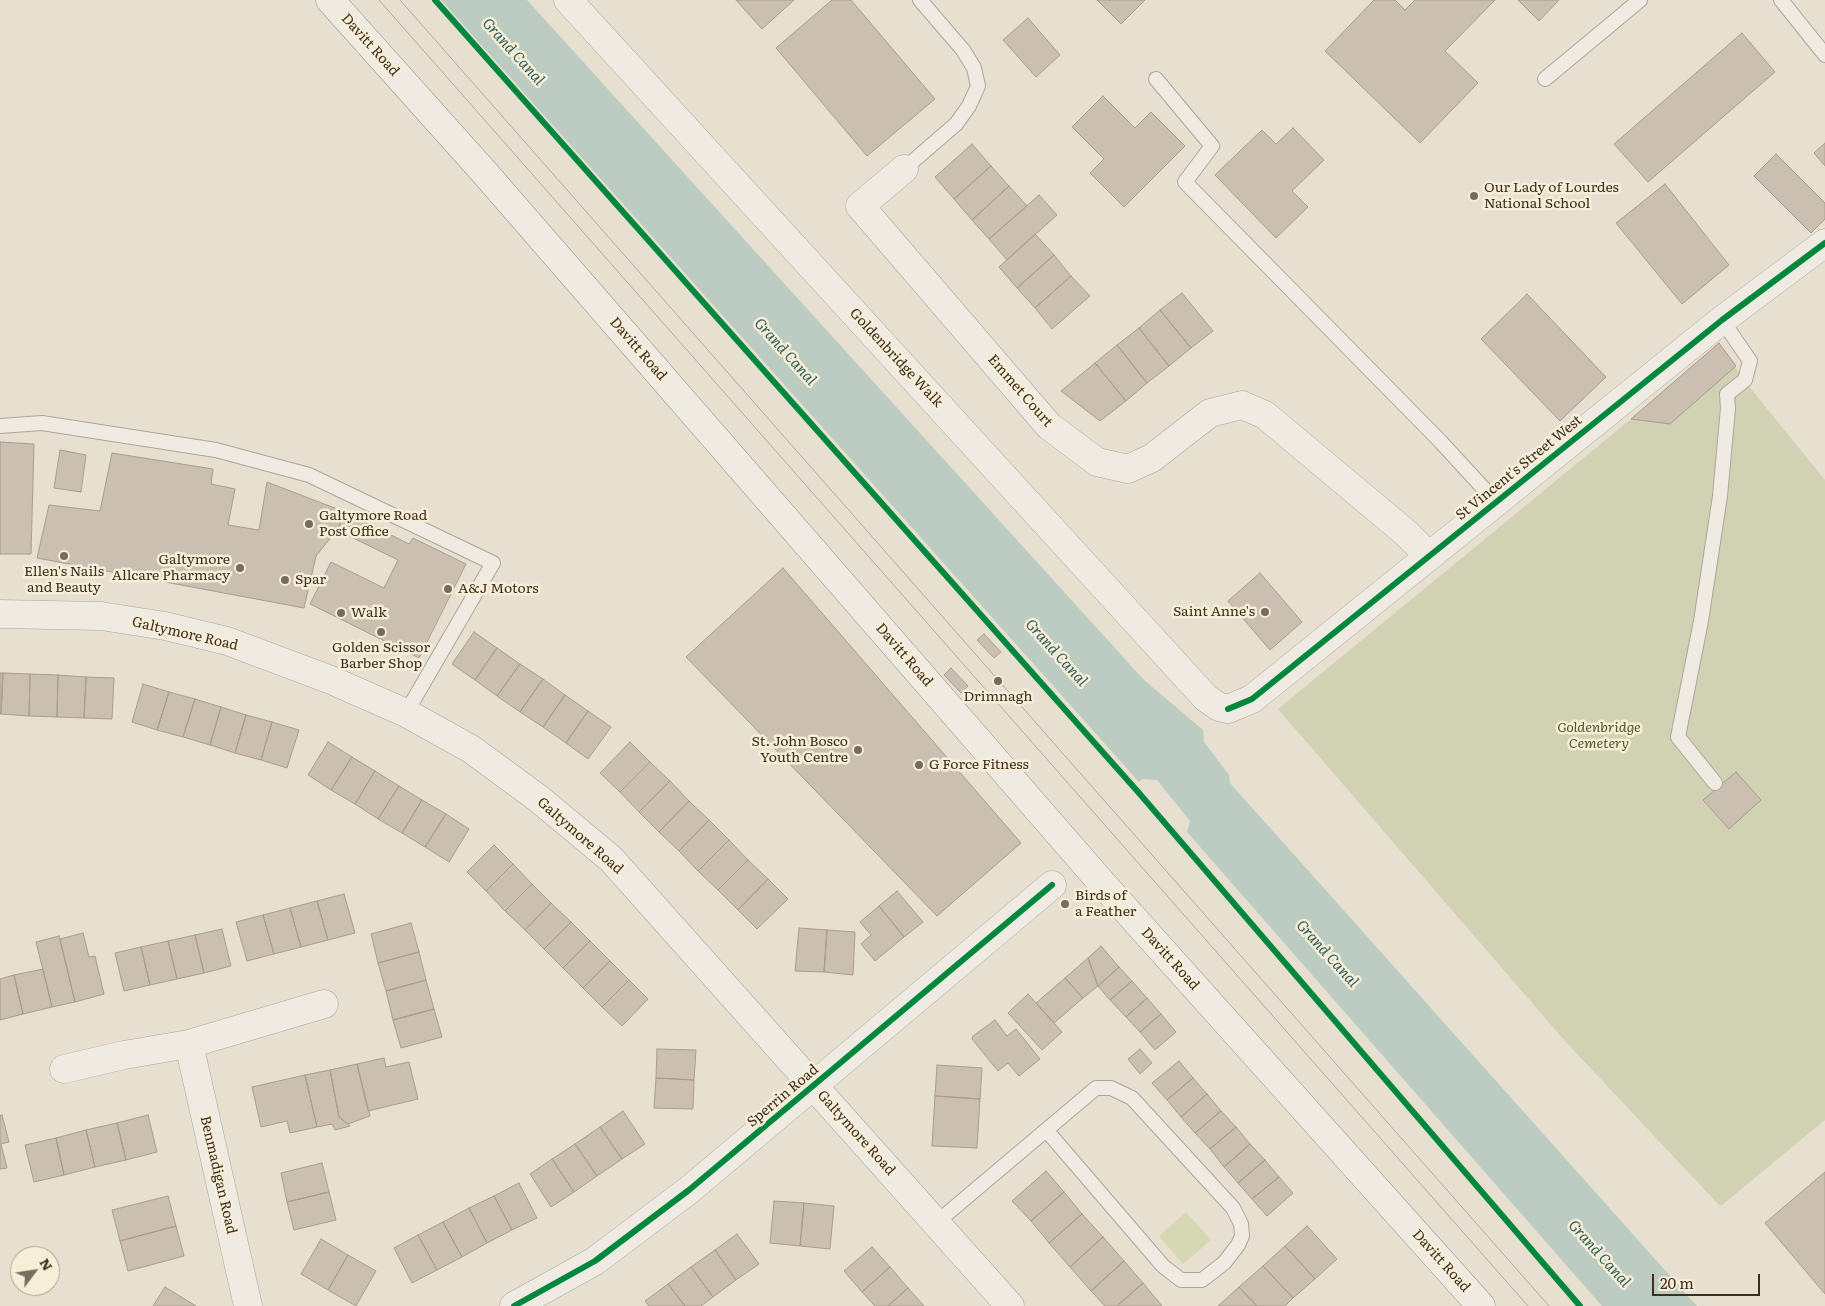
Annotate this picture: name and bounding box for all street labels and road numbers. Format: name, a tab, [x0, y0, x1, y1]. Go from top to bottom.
street label: Davitt Road	[338, 10, 402, 80]
street label: Goldenbridge Walk	[846, 305, 946, 411]
street label: Davitt Road	[606, 314, 670, 384]
street label: Emmet Court	[984, 351, 1056, 431]
street label: St Vincent's Street West	[1453, 412, 1585, 524]
street label: Galtymore Road	[130, 614, 240, 654]
street label: Davitt Road	[872, 620, 936, 690]
street label: Galtymore Road	[534, 794, 626, 878]
street label: Davitt Road	[1138, 924, 1202, 994]
street label: Sperrin Road	[744, 1061, 822, 1131]
street label: Galtymore Road	[814, 1087, 898, 1179]
street label: Benmadigan Road	[196, 1114, 240, 1236]
street label: Davitt Road	[1409, 1226, 1473, 1296]

